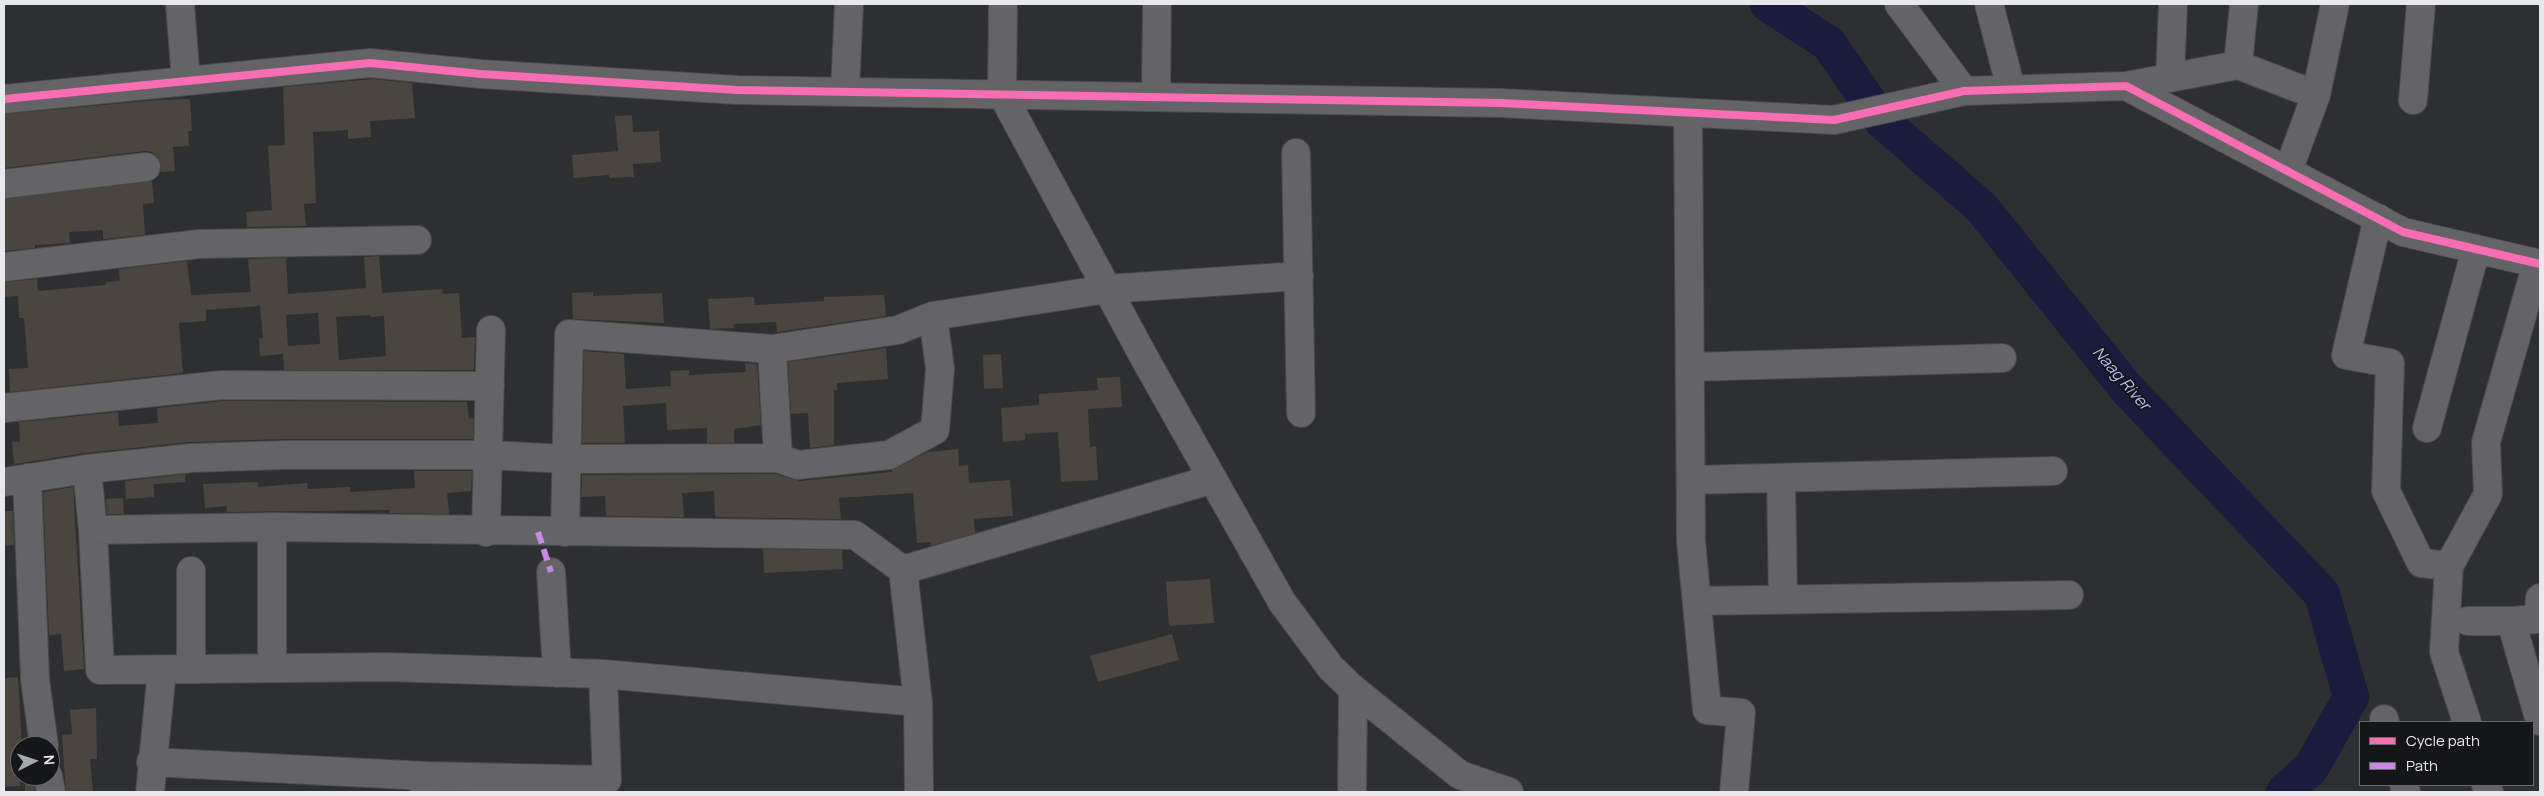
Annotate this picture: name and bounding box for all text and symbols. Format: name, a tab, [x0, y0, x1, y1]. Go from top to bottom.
water label: Naag River	[2088, 343, 2154, 415]
legend	[2359, 721, 2534, 786]
text: Cycle path	[2406, 730, 2480, 751]
north arrow	[10, 736, 60, 786]
text: N	[40, 754, 59, 766]
text: Path	[2406, 755, 2438, 776]

